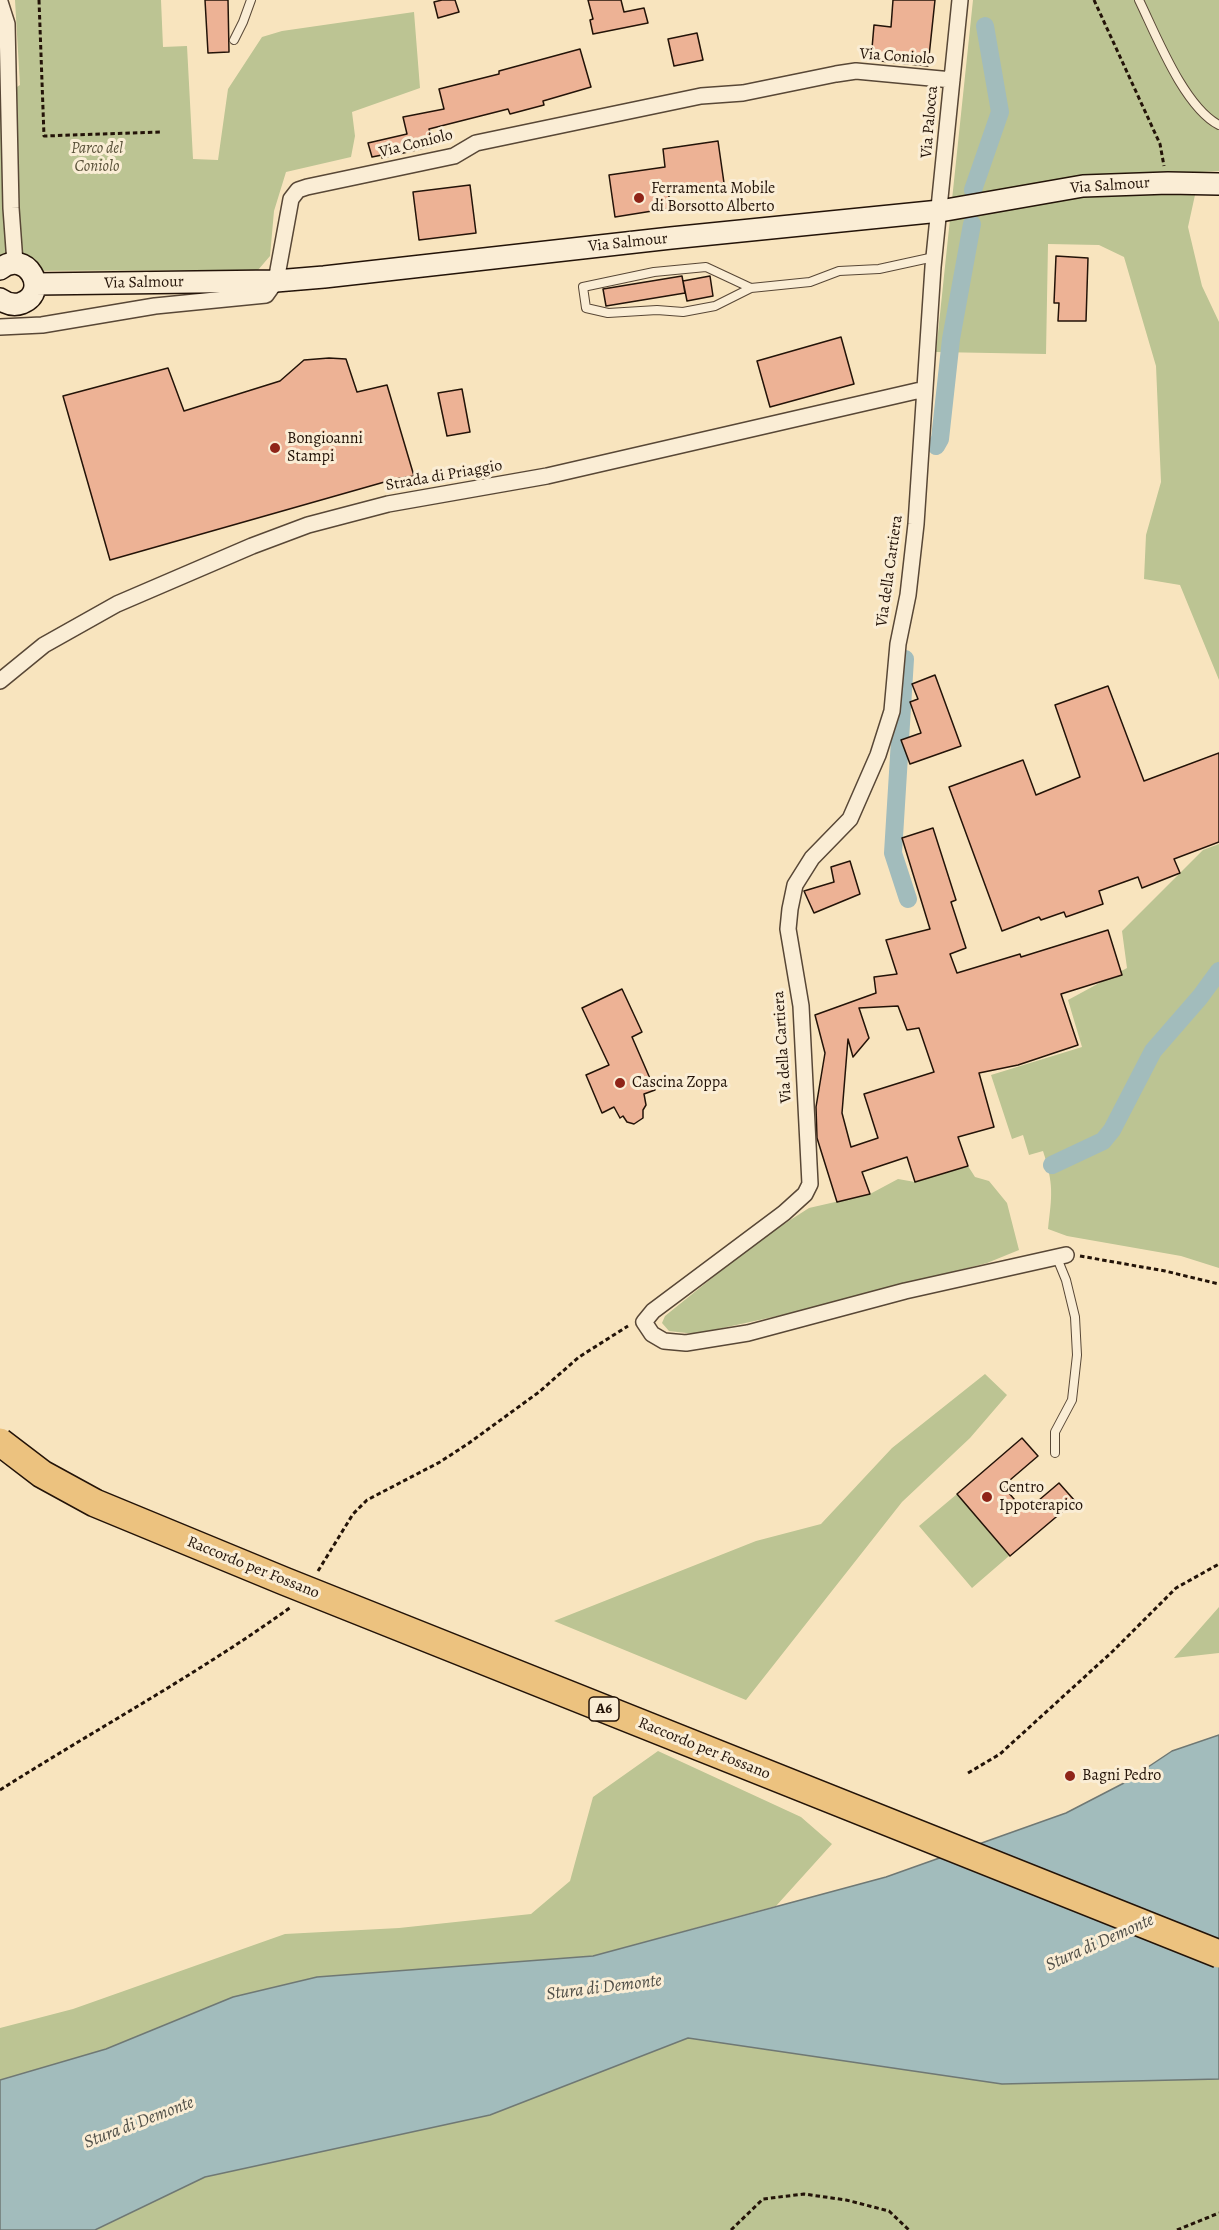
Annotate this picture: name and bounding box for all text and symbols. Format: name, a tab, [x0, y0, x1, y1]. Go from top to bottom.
street label: Via Coniolo	[859, 45, 935, 69]
street label: Via Palocca	[917, 85, 943, 159]
street label: Via Coniolo	[377, 126, 455, 162]
park label: Parco del Coniolo	[71, 139, 123, 177]
street label: Via Salmour	[1070, 174, 1150, 198]
place label: Ferramenta Mobile di Borsotto Alberto	[651, 179, 775, 217]
marker: Ferramenta Mobile di Borsotto Alberto	[632, 191, 646, 205]
street label: Via Salmour	[587, 229, 669, 257]
street label: Via Salmour	[104, 273, 184, 293]
place label: Bongioanni Stampi	[287, 429, 363, 467]
marker: Bongioanni Stampi	[268, 441, 282, 455]
street label: Strada di Priaggio	[384, 456, 504, 496]
street label: Via della Cartiera	[873, 514, 907, 628]
street label: Via della Cartiera	[770, 990, 796, 1104]
place label: Cascina Zoppa	[632, 1073, 728, 1093]
marker: Cascina Zoppa	[613, 1076, 627, 1090]
place label: Centro Ippoterapico	[999, 1478, 1083, 1516]
marker: Centro Ippoterapico	[980, 1490, 994, 1504]
street label: Raccordo per Fossano	[184, 1533, 322, 1603]
road number: A6	[589, 1697, 619, 1721]
street label: Raccordo per Fossano	[635, 1714, 773, 1784]
place label: Bagni Pedro	[1082, 1766, 1161, 1786]
marker: Bagni Pedro	[1063, 1769, 1077, 1783]
water label: Stura di Demonte	[1043, 1910, 1157, 1976]
water label: Stura di Demonte	[545, 1970, 663, 2006]
water label: Stura di Demonte	[81, 2092, 197, 2154]

